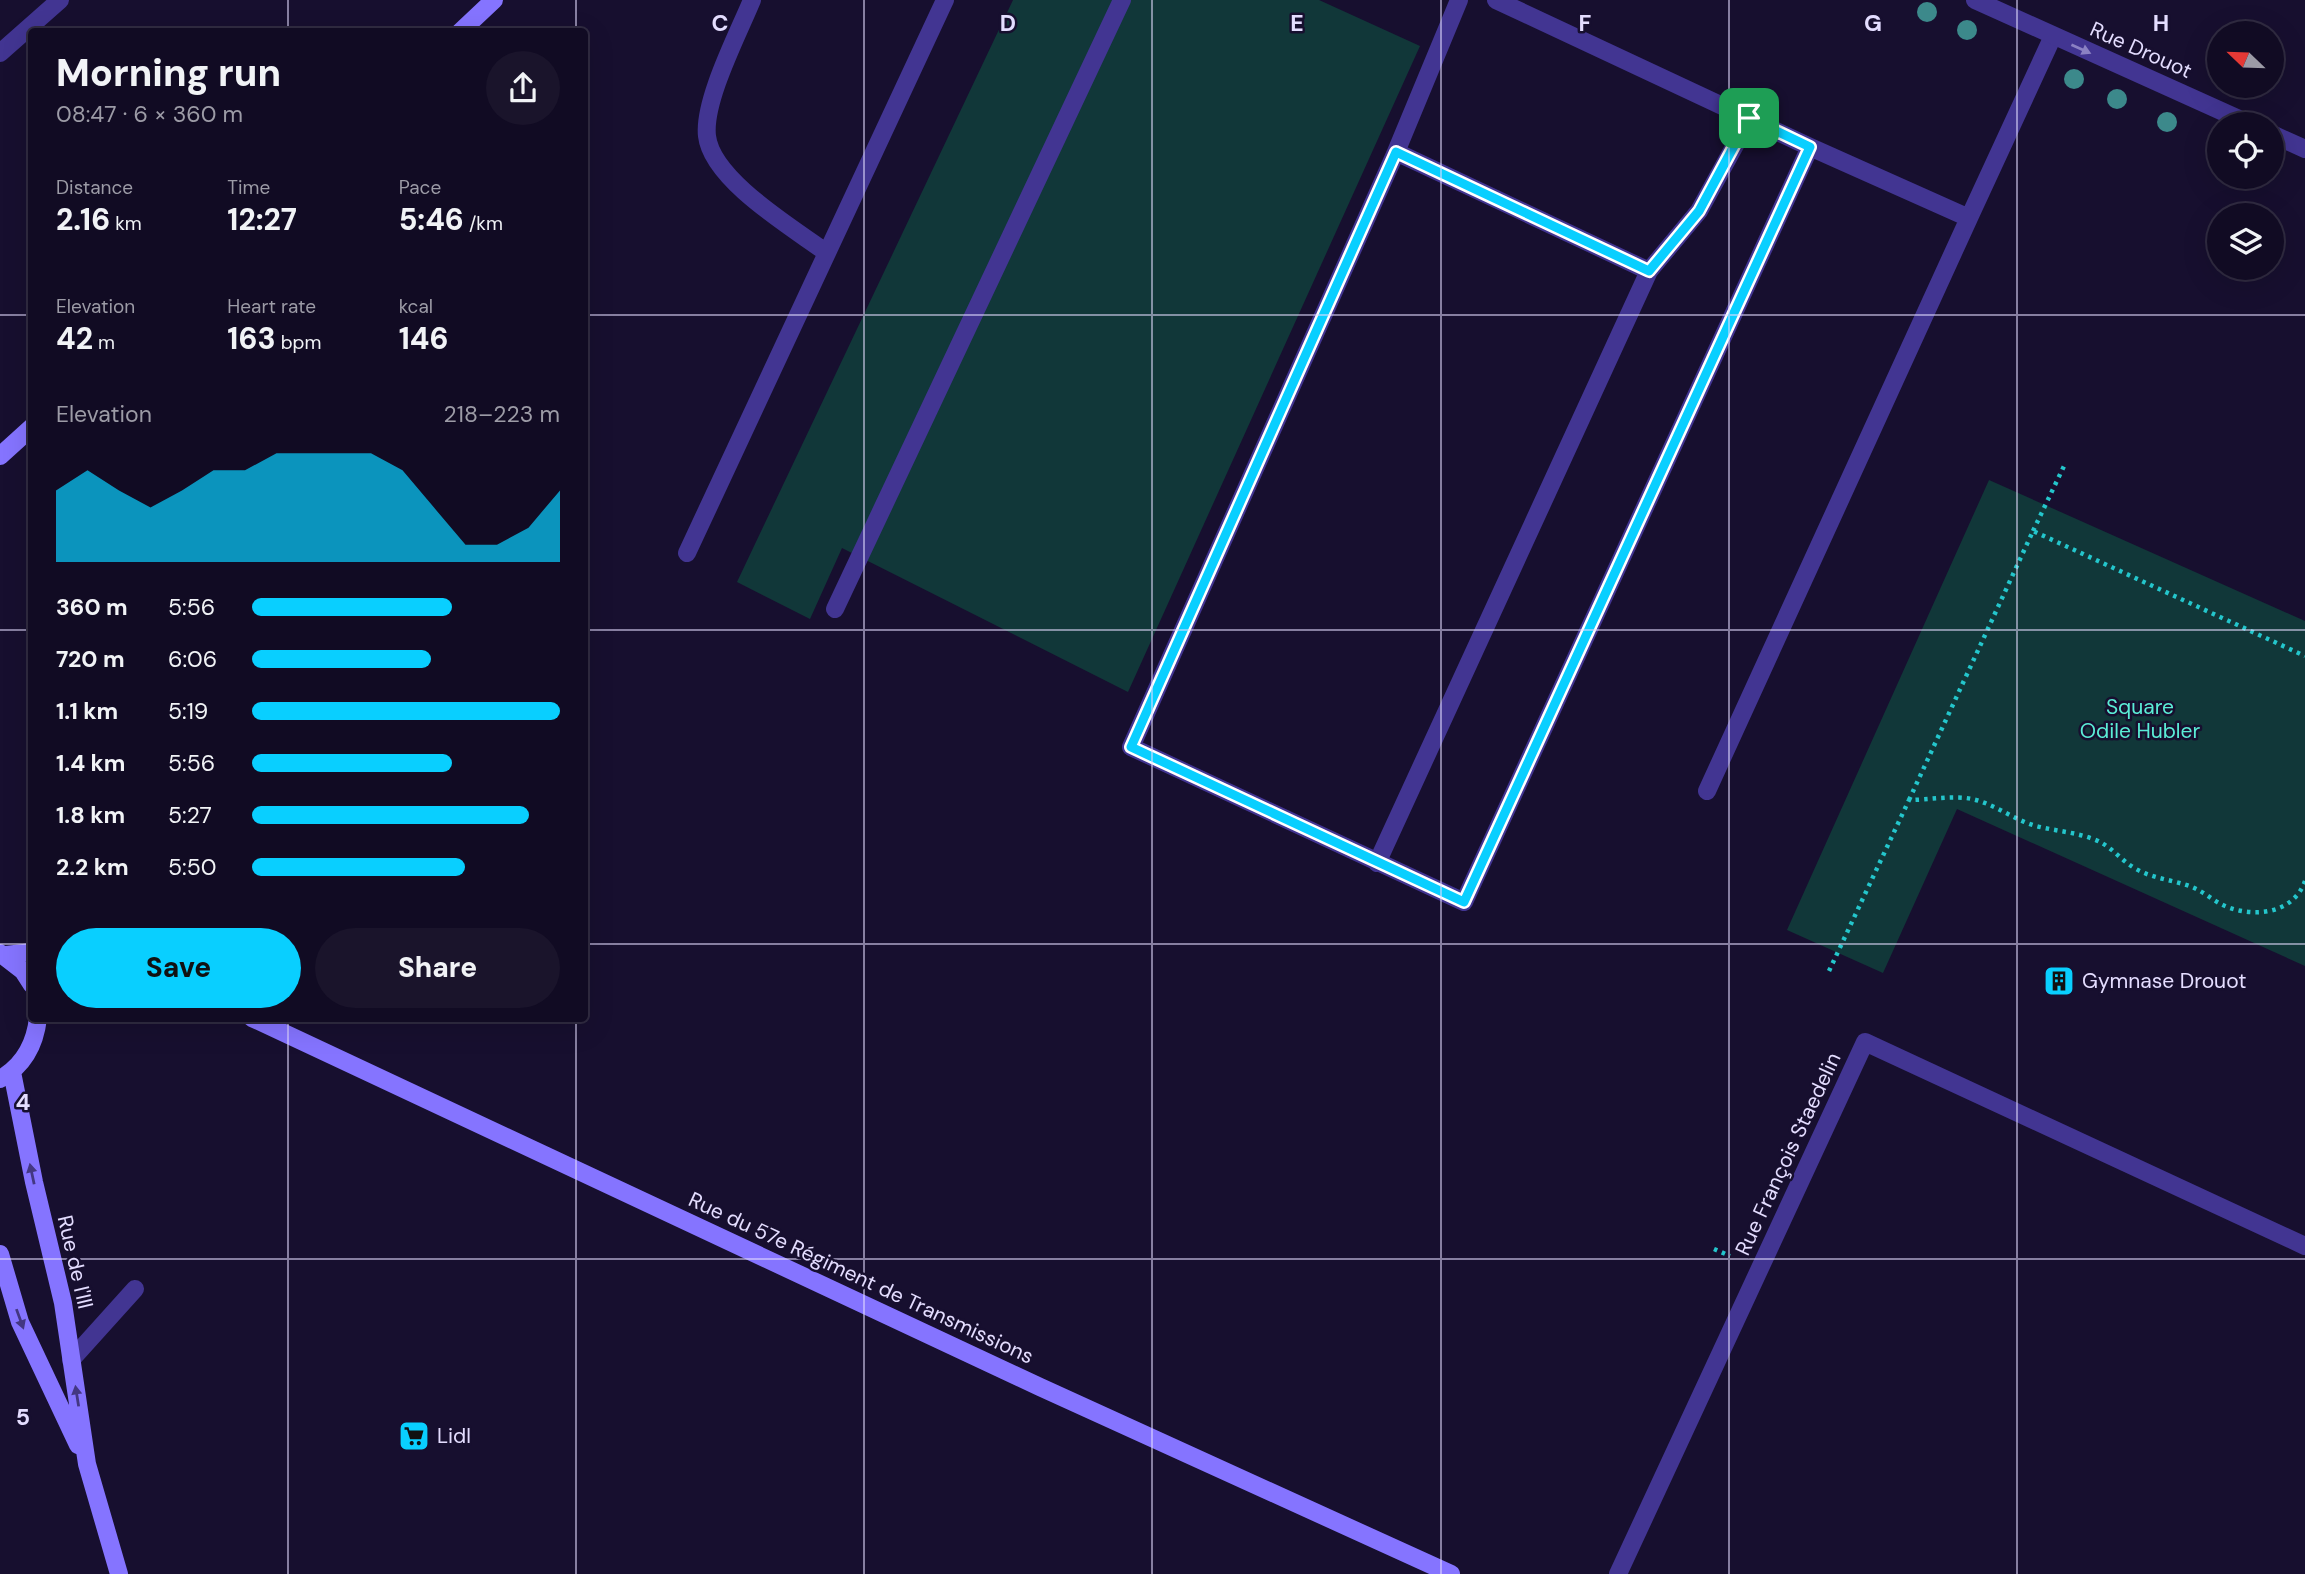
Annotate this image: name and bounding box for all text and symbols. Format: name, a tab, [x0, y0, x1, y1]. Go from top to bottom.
text: C	[712, 8, 728, 38]
text: D	[1000, 8, 1016, 38]
text: E	[1290, 8, 1304, 38]
text: F	[1579, 8, 1592, 38]
text: G	[1864, 8, 1882, 38]
text: H	[2153, 8, 2169, 38]
street label: Rue Drouot	[2086, 15, 2196, 85]
north arrow	[2207, 21, 2284, 98]
map controls	[2207, 21, 2284, 280]
one-way arrow	[2071, 44, 2092, 55]
text: Morning run	[56, 48, 281, 98]
button: share	[486, 51, 560, 125]
pin	[1719, 88, 1779, 148]
text: 08:47 · 6 × 360 m	[56, 99, 243, 129]
icon: arrive	[1730, 99, 1768, 137]
button: locate	[2207, 112, 2284, 189]
text: Distance	[56, 175, 133, 200]
text: Time	[227, 175, 270, 200]
text: Pace	[399, 175, 441, 200]
text: 2.16	[56, 200, 110, 239]
text: 12:27	[227, 200, 297, 239]
text: 5:46	[399, 200, 464, 239]
button: layers	[2207, 203, 2284, 280]
text: km	[110, 211, 142, 236]
text: /km	[464, 211, 503, 236]
text: Elevation	[56, 294, 135, 319]
text: Heart rate	[227, 294, 316, 319]
text: kcal	[399, 294, 433, 319]
text: 42	[56, 319, 93, 358]
text: 163	[227, 319, 276, 358]
text: 146	[399, 319, 448, 358]
text: m	[93, 330, 115, 355]
text: bpm	[276, 330, 321, 355]
text: Elevation	[56, 399, 152, 429]
text: 218–223 m	[444, 399, 560, 429]
text: 360 m	[56, 592, 128, 622]
text: 5:56	[168, 592, 215, 622]
text: 720 m	[56, 644, 125, 674]
text: 6:06	[168, 644, 217, 674]
park label: Square Odile Hubler	[2080, 693, 2200, 745]
text: 1.1 km	[56, 696, 118, 726]
text: 5:19	[168, 696, 208, 726]
text: 1.4 km	[56, 748, 125, 778]
text: 5:56	[168, 748, 215, 778]
text: 1.8 km	[56, 800, 125, 830]
text: 5:27	[168, 800, 212, 830]
text: 2.2 km	[56, 852, 129, 882]
text: 5:50	[168, 852, 216, 882]
button: Save	[56, 928, 301, 1008]
button: Share	[315, 928, 560, 1008]
building icon: Gymnase Drouot	[2042, 964, 2076, 998]
place label: Gymnase Drouot	[2082, 967, 2246, 995]
street label: Rue François Staedelin	[1729, 1048, 1847, 1260]
text: 4	[16, 1087, 31, 1117]
one-way arrow	[26, 1162, 37, 1184]
street label: Rue du 57e Régiment de Transmissions	[684, 1185, 1038, 1371]
street label: Rue de l'Ill	[51, 1213, 99, 1311]
one-way arrow	[15, 1309, 26, 1330]
one-way arrow	[71, 1385, 82, 1407]
text: 5	[16, 1402, 30, 1432]
supermarket icon: Lidl	[397, 1419, 431, 1453]
place label: Lidl	[437, 1422, 471, 1450]

